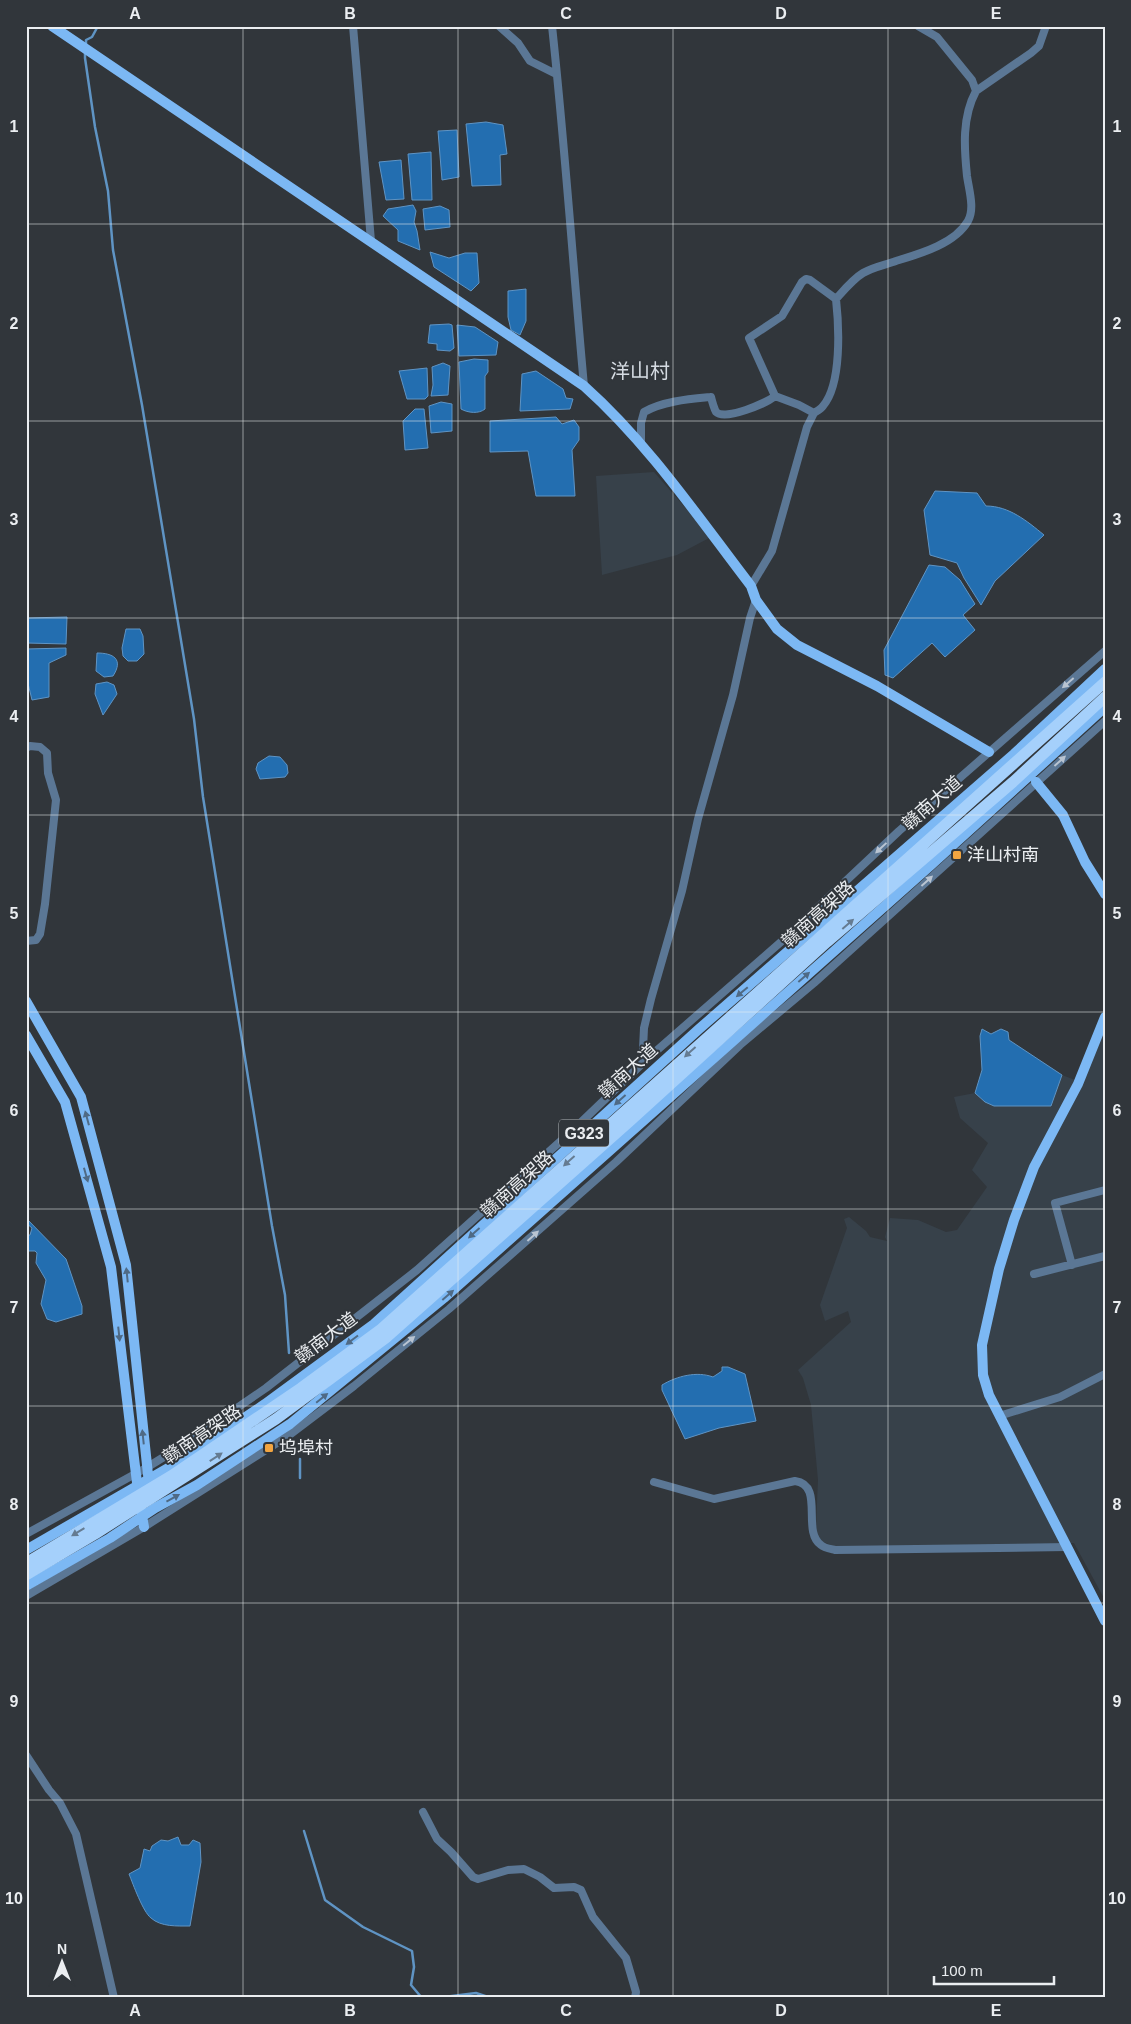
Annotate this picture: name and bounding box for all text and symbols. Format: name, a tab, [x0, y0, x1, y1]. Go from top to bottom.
text: A	[129, 5, 141, 22]
text: B	[344, 5, 356, 22]
text: C	[560, 5, 572, 22]
text: D	[775, 5, 787, 22]
text: E	[991, 5, 1002, 22]
text: 1	[10, 118, 19, 135]
text: 1	[1113, 118, 1122, 135]
text: 2	[10, 315, 19, 332]
text: 2	[1113, 315, 1122, 332]
district label: 洋山村	[610, 360, 670, 382]
text: 3	[10, 511, 19, 528]
text: 3	[1113, 511, 1122, 528]
one-way arrow	[1062, 677, 1075, 688]
text: 4	[10, 708, 19, 725]
text: 4	[1113, 708, 1122, 725]
one-way arrow	[1054, 755, 1066, 767]
street label: 赣南大道	[898, 772, 966, 834]
one-way arrow	[875, 842, 887, 854]
place label: 洋山村南	[967, 845, 1039, 865]
marker: 洋山村南	[951, 849, 963, 861]
one-way arrow	[920, 875, 932, 887]
street label: 赣南高架路	[778, 876, 858, 952]
text: 5	[10, 905, 19, 922]
text: 5	[1113, 905, 1122, 922]
one-way arrow	[842, 919, 854, 930]
one-way arrow	[798, 971, 810, 983]
one-way arrow	[736, 987, 749, 998]
street label: 赣南大道	[595, 1039, 661, 1103]
one-way arrow	[684, 1046, 696, 1058]
one-way arrow	[615, 1094, 627, 1106]
text: 6	[10, 1102, 19, 1119]
text: 6	[1113, 1102, 1122, 1119]
one-way arrow	[82, 1110, 90, 1125]
road number: G323	[559, 1120, 609, 1146]
street label: 赣南高架路	[477, 1146, 557, 1222]
one-way arrow	[562, 1155, 575, 1166]
one-way arrow	[82, 1168, 90, 1183]
one-way arrow	[468, 1227, 480, 1239]
one-way arrow	[526, 1230, 539, 1241]
one-way arrow	[123, 1267, 131, 1283]
one-way arrow	[441, 1289, 453, 1301]
text: 7	[10, 1299, 19, 1316]
text: 7	[1113, 1299, 1122, 1316]
street label: 赣南大道	[291, 1308, 361, 1368]
one-way arrow	[115, 1326, 123, 1342]
one-way arrow	[345, 1335, 359, 1345]
one-way arrow	[403, 1336, 416, 1347]
one-way arrow	[315, 1392, 328, 1403]
street label: 赣南高架路	[159, 1401, 245, 1467]
one-way arrow	[139, 1429, 147, 1445]
place label: 坞埠村	[279, 1438, 333, 1458]
marker: 坞埠村	[263, 1442, 275, 1454]
one-way arrow	[210, 1452, 223, 1462]
one-way arrow	[166, 1494, 180, 1502]
text: 8	[10, 1496, 19, 1513]
text: 8	[1113, 1496, 1122, 1513]
one-way arrow	[71, 1528, 84, 1537]
text: 9	[10, 1693, 19, 1710]
text: 9	[1113, 1693, 1122, 1710]
text: 10	[5, 1890, 23, 1907]
text: 10	[1108, 1890, 1126, 1907]
north arrow	[38, 1936, 88, 1986]
text: N	[57, 1941, 67, 1957]
scale bar	[934, 1954, 1054, 1986]
text: 100 m	[941, 1962, 983, 1979]
text: A	[129, 2002, 141, 2019]
text: B	[344, 2002, 356, 2019]
text: C	[560, 2002, 572, 2019]
text: D	[775, 2002, 787, 2019]
text: E	[991, 2002, 1002, 2019]

